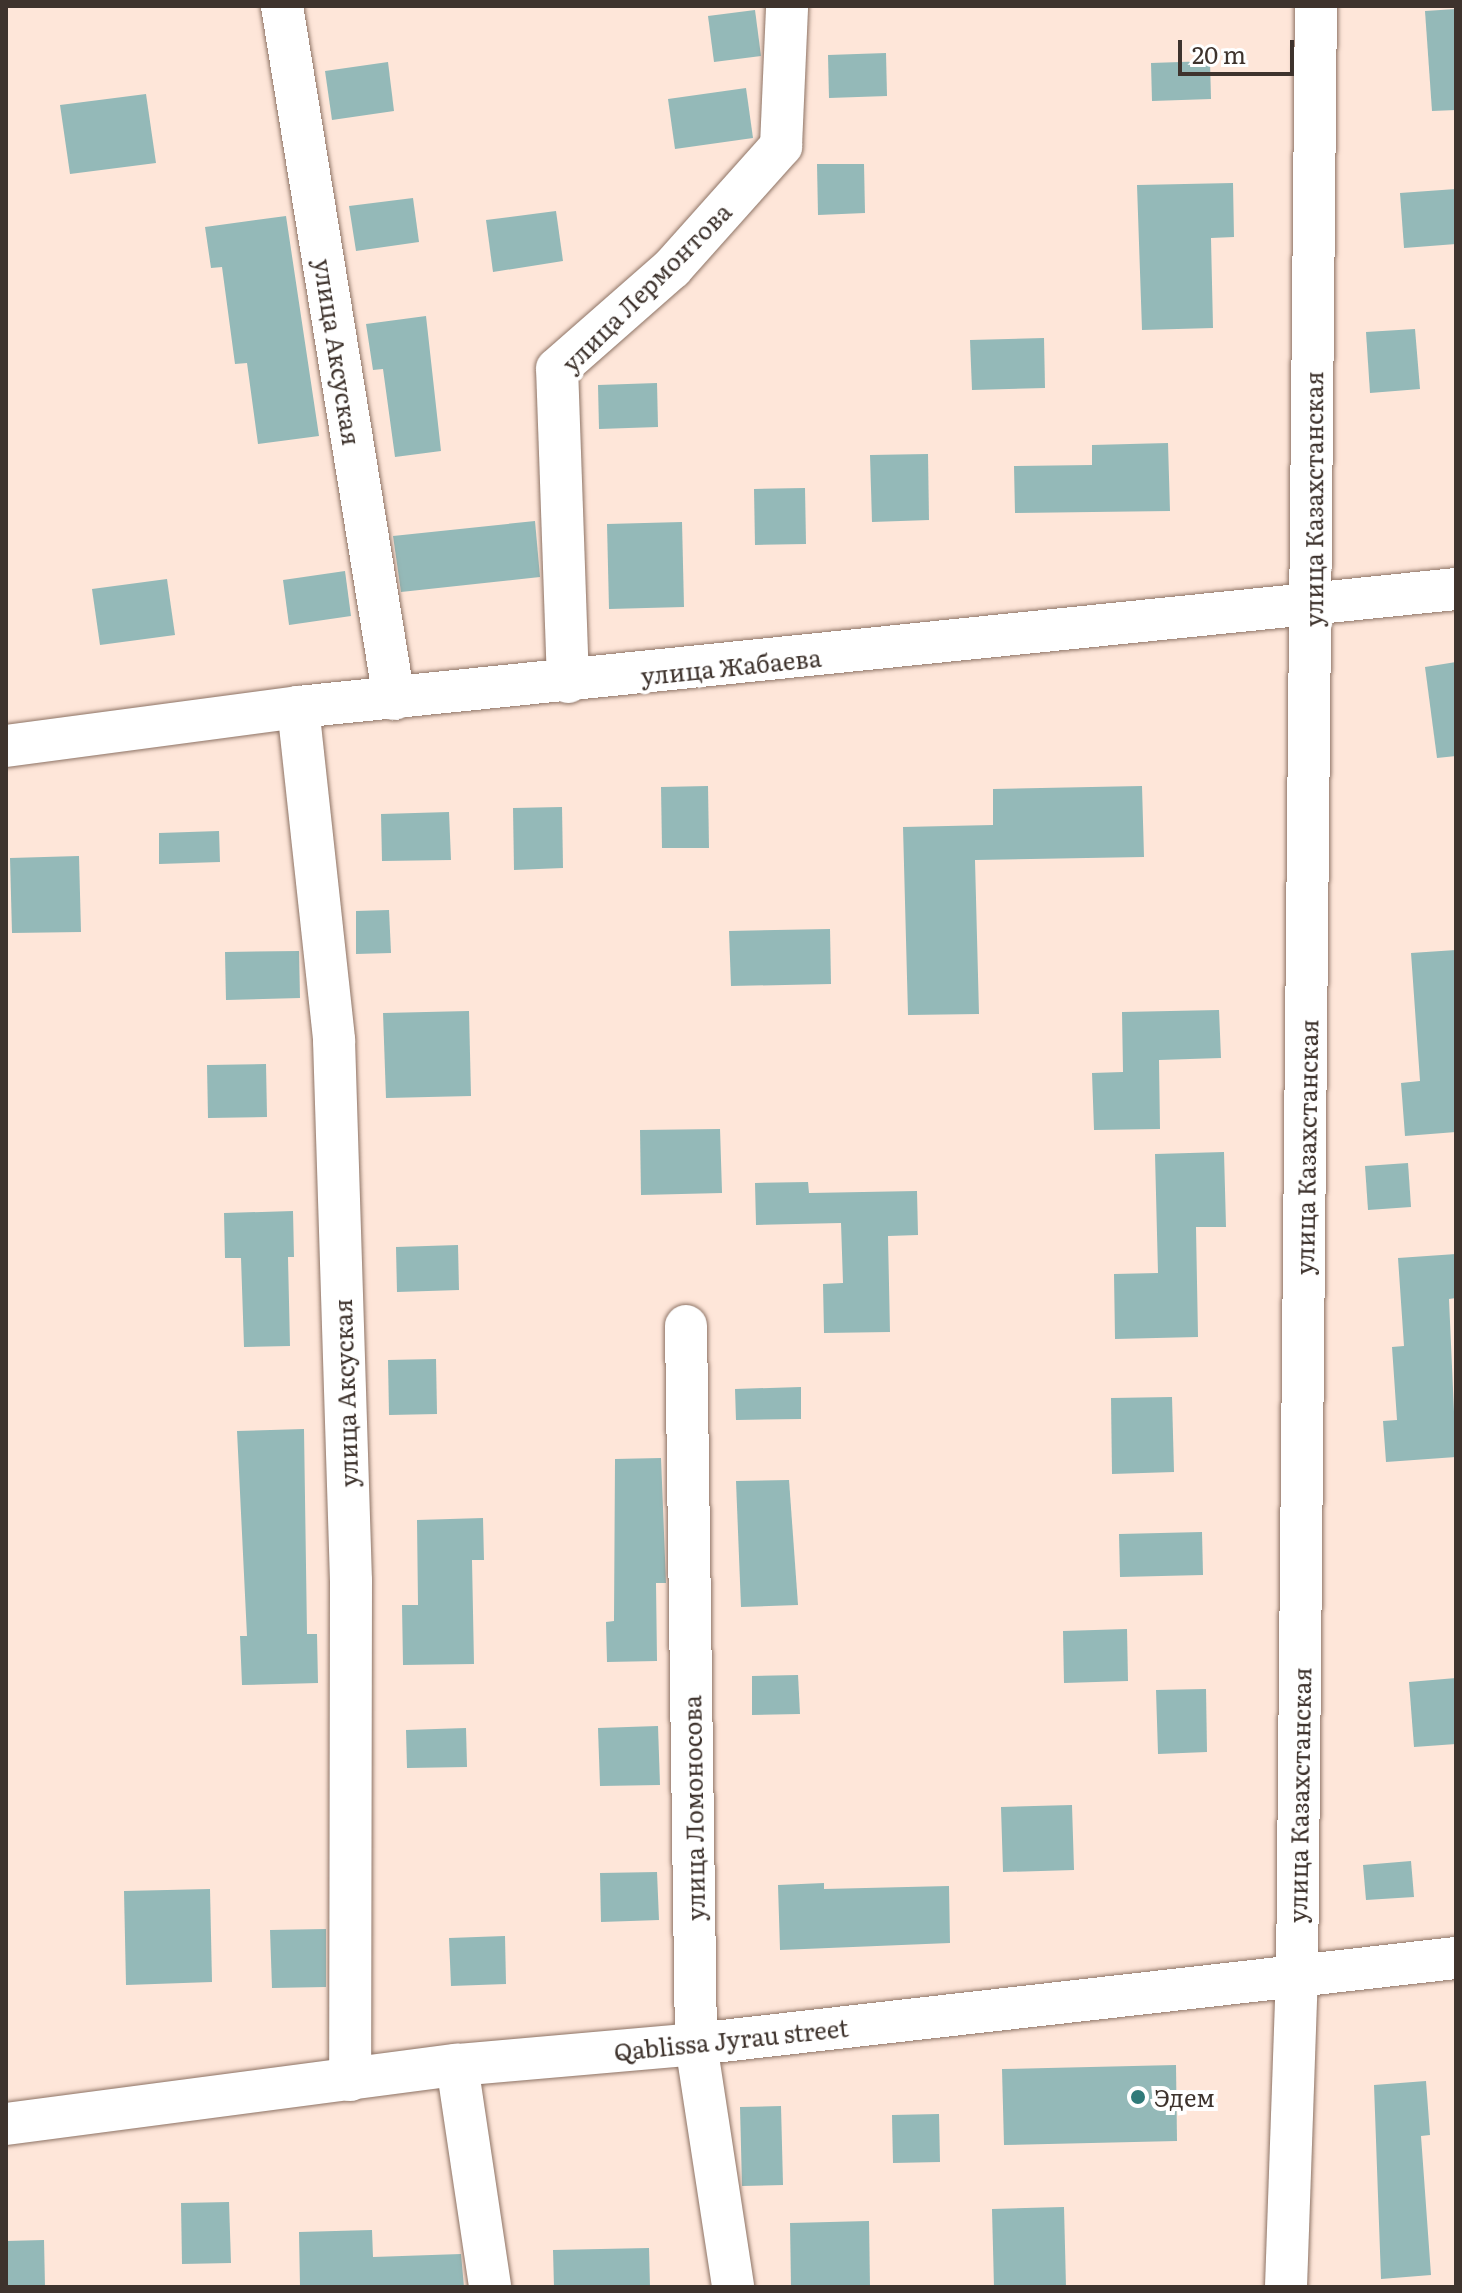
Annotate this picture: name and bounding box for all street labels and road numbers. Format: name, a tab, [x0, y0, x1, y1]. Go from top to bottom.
street label: улица Лермонтова	[556, 197, 736, 377]
street label: улица Аксуская	[309, 257, 367, 447]
street label: улица Казахстанская	[1299, 371, 1327, 627]
street label: улица Жабаева	[639, 642, 823, 690]
street label: улица Казахстанская	[1289, 1019, 1323, 1275]
street label: улица Аксуская	[327, 1298, 363, 1488]
street label: улица Казахстанская	[1282, 1667, 1316, 1923]
street label: улица Ломоносова	[677, 1695, 709, 1921]
street label: Qablissa Jyrau street	[612, 2012, 850, 2066]

